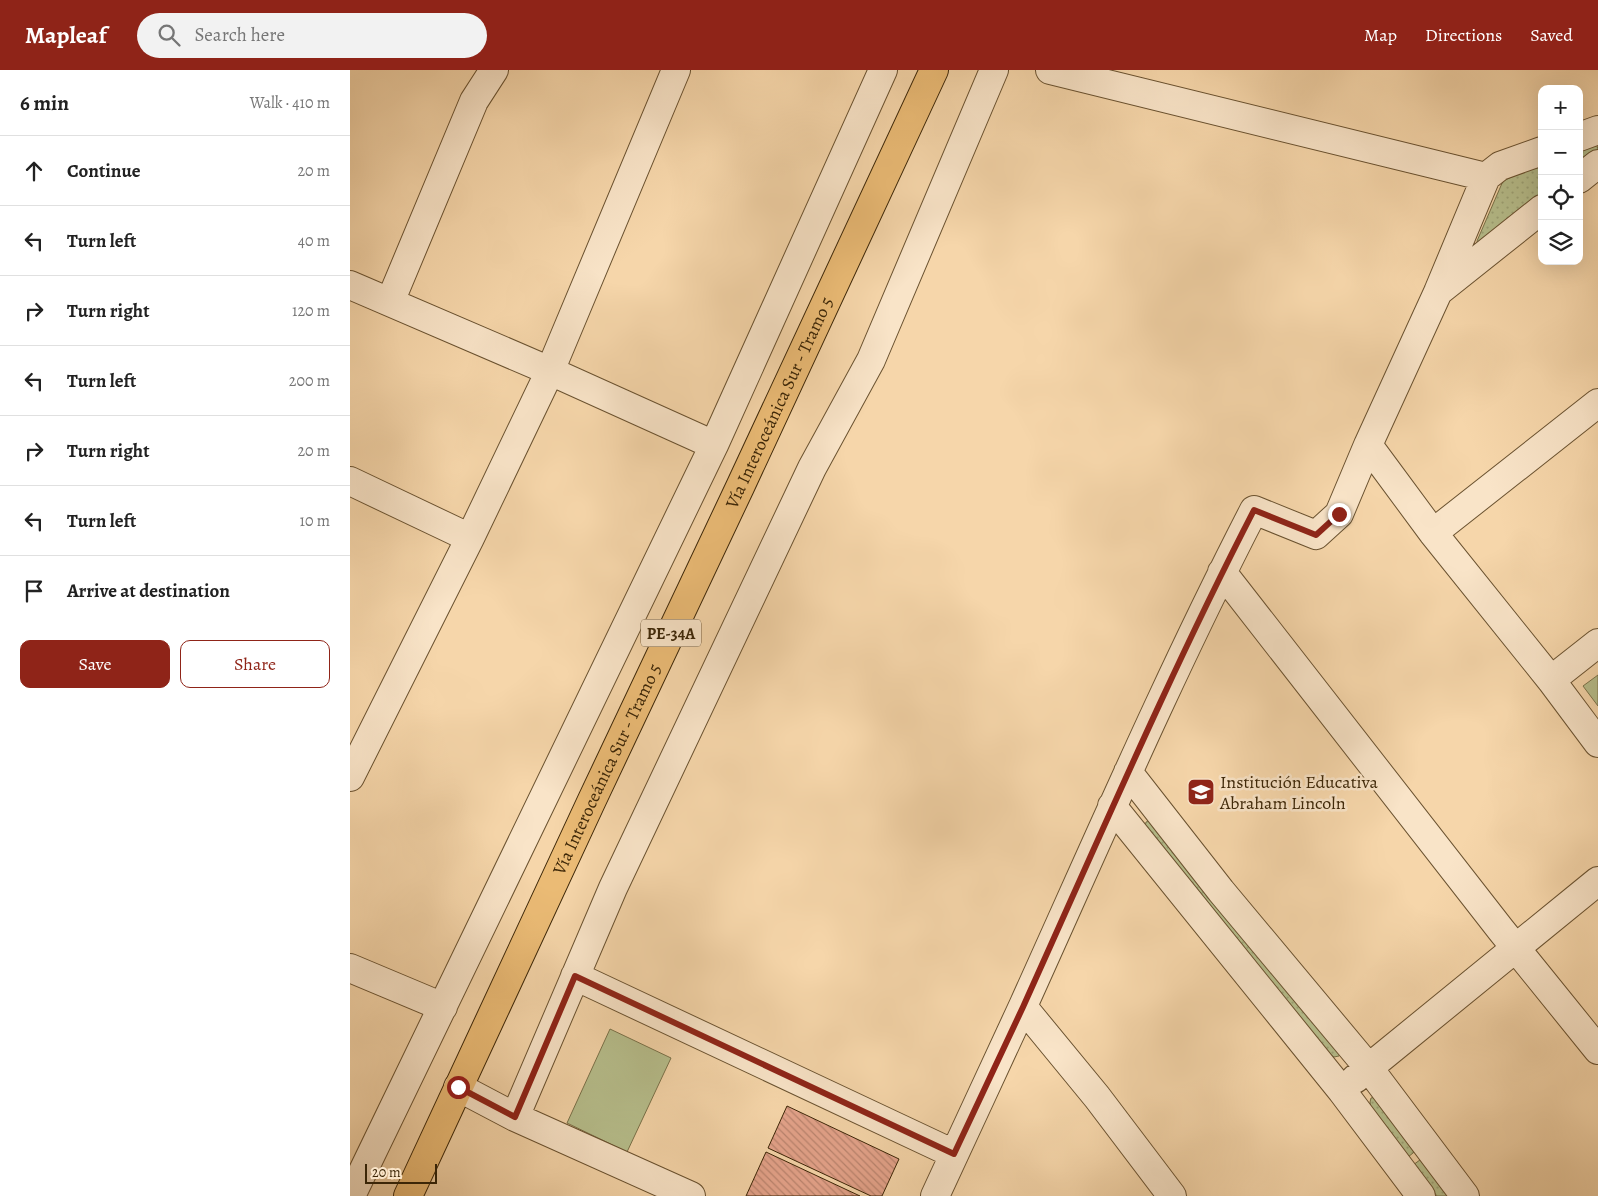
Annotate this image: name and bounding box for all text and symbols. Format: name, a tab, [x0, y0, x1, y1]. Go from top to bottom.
search box	[137, 13, 487, 58]
text: Mapleaf	[25, 19, 107, 51]
icon: search	[155, 21, 183, 49]
text: Search here	[195, 22, 285, 48]
text: Map	[1364, 23, 1397, 47]
text: Directions	[1425, 23, 1502, 47]
text: Saved	[1530, 23, 1573, 47]
map controls	[1538, 85, 1583, 265]
button: +	[1538, 85, 1583, 130]
text: 6 min	[20, 89, 69, 117]
text: Walk · 410 m	[250, 92, 330, 114]
button: −	[1538, 130, 1583, 175]
icon: ahead	[20, 157, 48, 185]
text: Continue	[67, 158, 141, 184]
text: 20 m	[297, 160, 330, 182]
button: locate	[1538, 175, 1583, 220]
button: layers	[1538, 220, 1583, 265]
icon: left	[20, 227, 48, 255]
text: Turn left	[67, 228, 136, 254]
text: 40 m	[298, 230, 330, 252]
street label: Vía Interoceánica Sur - Tramo 5	[719, 293, 839, 513]
icon: right	[20, 297, 48, 325]
text: Turn right	[67, 298, 149, 324]
text: 120 m	[292, 300, 330, 322]
icon: left	[20, 367, 48, 395]
text: Turn left	[67, 368, 136, 394]
text: 200 m	[289, 370, 330, 392]
icon: right	[20, 437, 48, 465]
text: Turn right	[67, 438, 149, 464]
text: 20 m	[297, 440, 330, 462]
route end	[1328, 503, 1351, 526]
icon: left	[20, 507, 48, 535]
text: Turn left	[67, 508, 136, 534]
text: 10 m	[300, 510, 330, 532]
icon: arrive	[20, 577, 48, 605]
text: Arrive at destination	[67, 578, 230, 604]
road number: PE-34A	[641, 620, 701, 646]
button: Save	[20, 640, 170, 688]
button: Share	[180, 640, 330, 688]
street label: Vía Interoceánica Sur - Tramo 5	[547, 660, 667, 879]
place label: Institución Educativa Abraham Lincoln	[1219, 770, 1378, 815]
school or university icon: Institución Educativa Abraham Lincoln	[1186, 777, 1216, 807]
route start	[447, 1076, 470, 1099]
scale bar	[365, 1161, 438, 1184]
text: 20 m	[372, 1163, 401, 1182]

